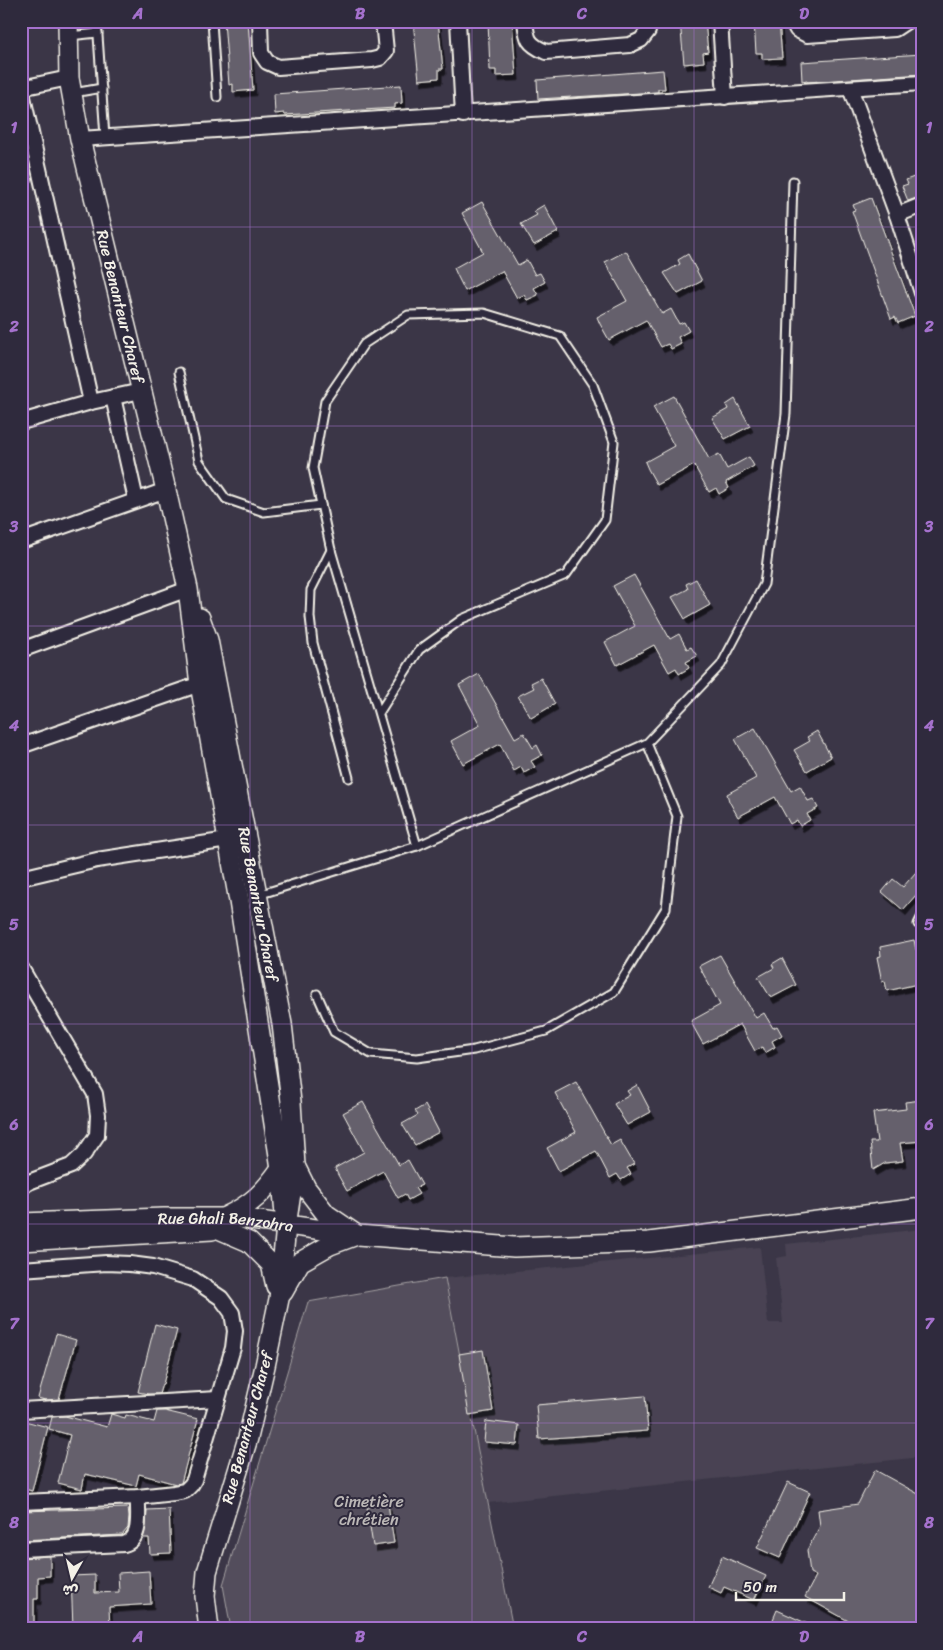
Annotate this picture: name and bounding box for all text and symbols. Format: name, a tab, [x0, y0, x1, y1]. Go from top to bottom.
text: A	[132, 0, 143, 28]
text: B	[355, 0, 366, 28]
text: C	[576, 0, 588, 28]
text: D	[799, 0, 809, 28]
text: 1	[11, 113, 18, 142]
text: 1	[926, 113, 933, 142]
street label: Rue Benanteur Charef	[88, 227, 154, 387]
text: 2	[8, 312, 19, 341]
text: 2	[923, 312, 934, 341]
text: 3	[9, 512, 19, 541]
text: 3	[924, 512, 934, 541]
text: 4	[8, 711, 19, 740]
text: 4	[923, 711, 934, 740]
street label: Rue Benanteur Charef	[230, 824, 288, 985]
text: 5	[9, 910, 19, 939]
text: 5	[924, 910, 934, 939]
text: 6	[8, 1110, 19, 1139]
text: 6	[923, 1110, 934, 1139]
street label: Rue Ghali Benzohra	[157, 1203, 295, 1240]
text: 7	[9, 1309, 20, 1338]
text: 7	[924, 1309, 935, 1338]
street label: Rue Benanteur Charef	[213, 1347, 282, 1507]
park label: Cimetière chrétien	[334, 1487, 404, 1534]
text: 8	[8, 1508, 19, 1537]
text: 8	[923, 1508, 934, 1537]
north arrow	[48, 1552, 98, 1602]
scale bar	[736, 1570, 843, 1602]
text: 50 m	[743, 1574, 778, 1600]
text: ش	[61, 1577, 80, 1604]
text: A	[132, 1622, 143, 1650]
text: B	[355, 1622, 366, 1650]
text: C	[576, 1622, 588, 1650]
text: D	[799, 1622, 809, 1650]

